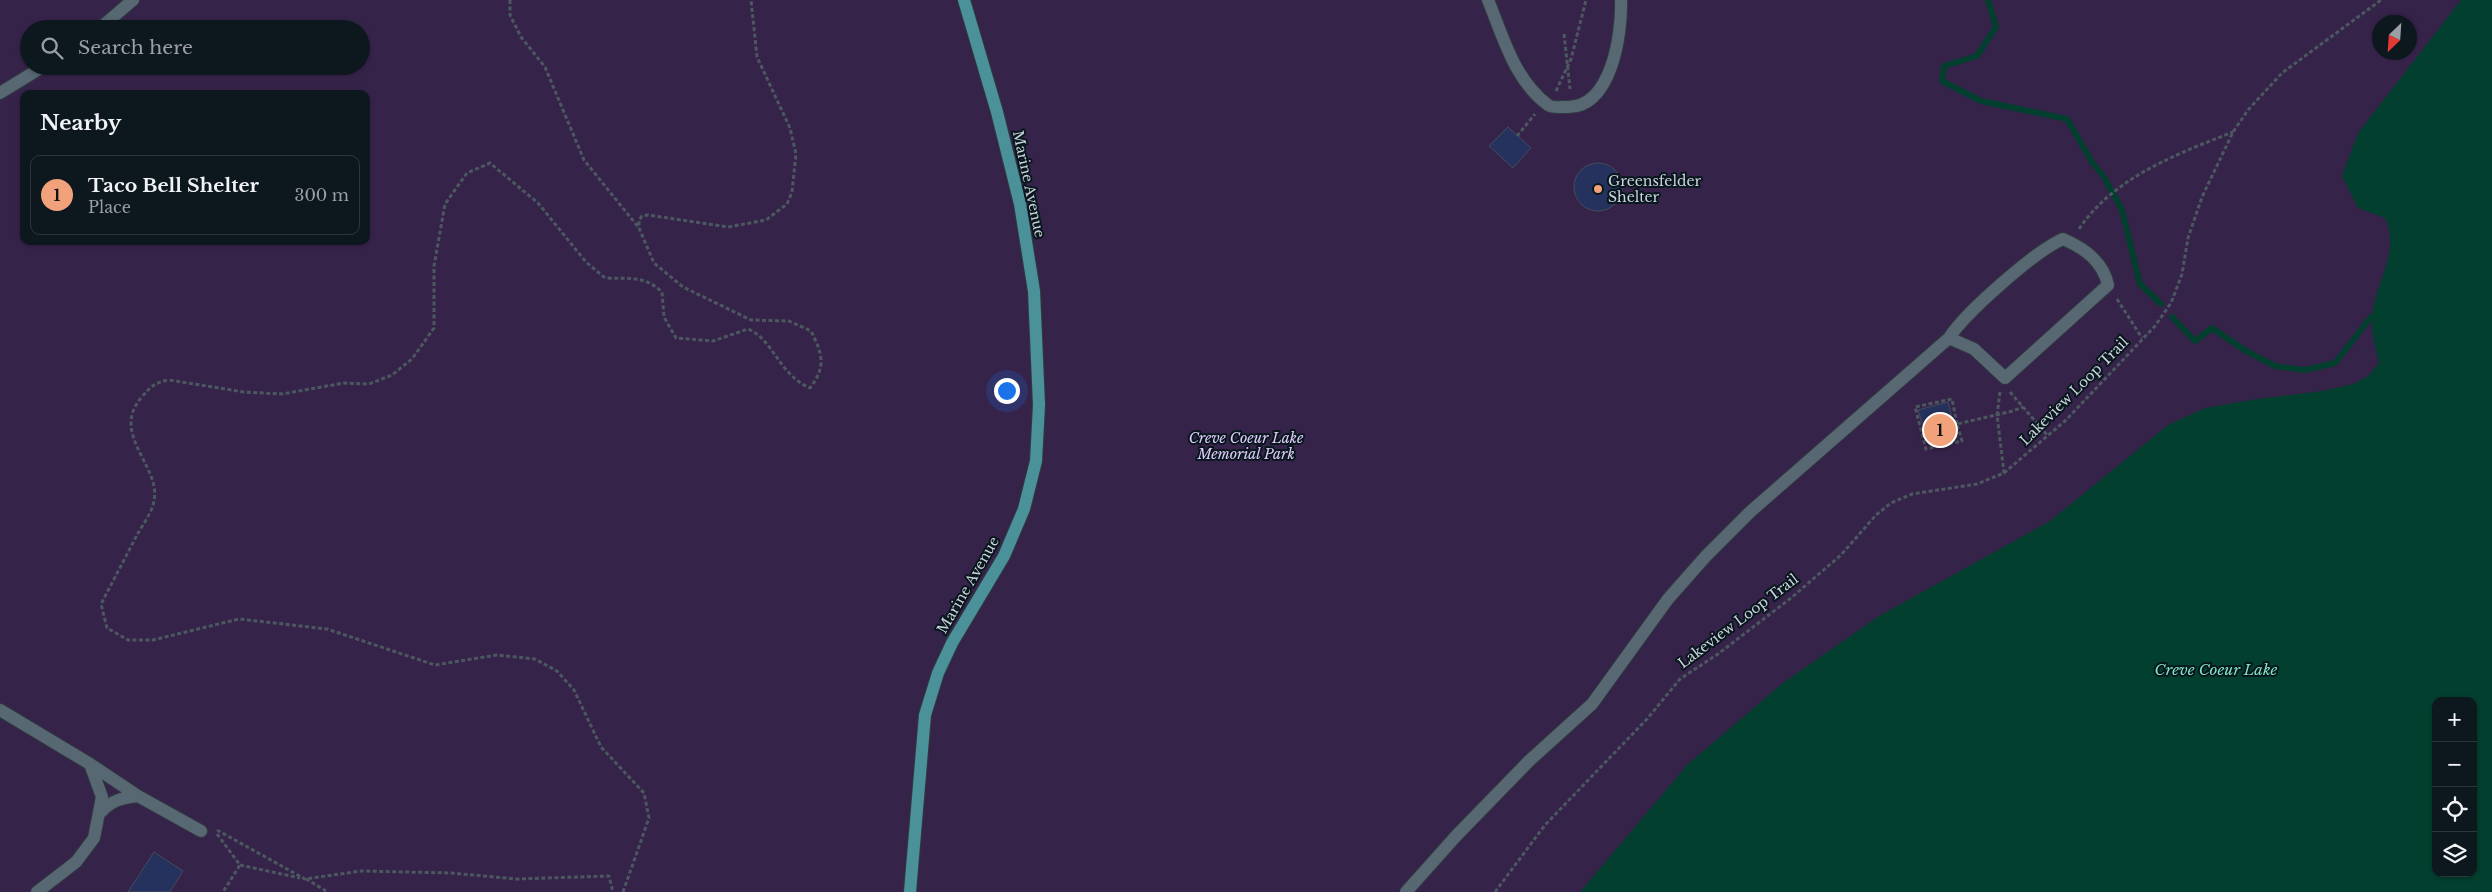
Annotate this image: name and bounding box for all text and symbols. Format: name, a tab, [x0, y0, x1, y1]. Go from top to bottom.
north arrow	[2372, 15, 2417, 60]
search box	[20, 20, 370, 75]
icon: search	[38, 34, 66, 62]
text: Search here	[78, 36, 193, 59]
text: Nearby	[40, 110, 121, 136]
street label: Marine Avenue	[1009, 129, 1049, 239]
place label: Greensfelder Shelter	[1608, 172, 1701, 206]
text: Taco Bell Shelter	[88, 174, 259, 197]
marker: Greensfelder Shelter	[1592, 183, 1604, 195]
text: 1	[54, 185, 60, 205]
text: 300 m	[295, 185, 349, 205]
text: Place	[88, 197, 131, 217]
street label: Lakeview Loop Trail	[2016, 333, 2132, 449]
your location	[994, 378, 1020, 404]
pin: 1	[1924, 411, 1956, 449]
park label: Creve Coeur Lake Memorial Park	[1189, 429, 1304, 463]
street label: Marine Avenue	[933, 533, 1003, 637]
street label: Lakeview Loop Trail	[1674, 570, 1802, 672]
water label: Creve Coeur Lake	[2155, 660, 2278, 679]
map controls	[2432, 697, 2477, 877]
button: +	[2432, 697, 2477, 742]
button: −	[2432, 742, 2477, 787]
button: locate	[2432, 787, 2477, 832]
button: layers	[2432, 832, 2477, 877]

